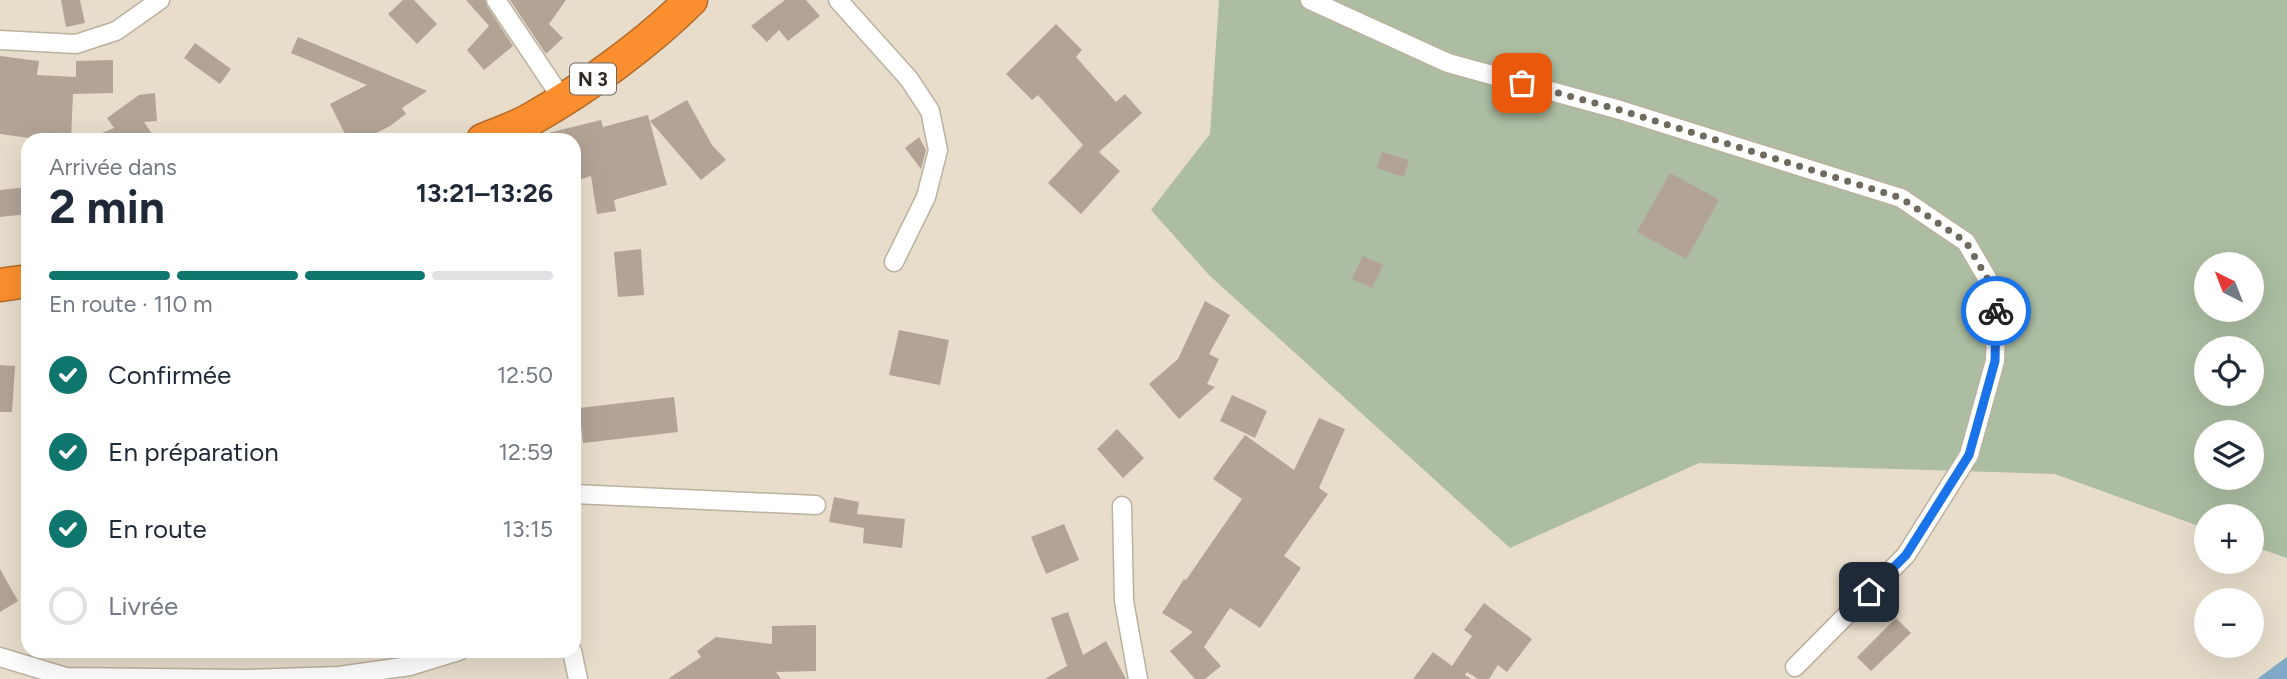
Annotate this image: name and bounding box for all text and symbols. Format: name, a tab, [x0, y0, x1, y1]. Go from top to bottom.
pin	[1492, 53, 1552, 113]
road number: N 3	[570, 64, 616, 94]
icon: bag	[1503, 64, 1541, 102]
text: Arrivée dans	[49, 153, 177, 181]
text: 13:21–13:26	[416, 177, 553, 209]
text: 2 min	[49, 179, 165, 235]
north arrow	[2194, 252, 2264, 322]
map controls	[2194, 252, 2264, 658]
courier	[1961, 276, 2031, 346]
text: En route · 110 m	[49, 290, 212, 318]
icon: bike	[1977, 292, 2015, 330]
button: locate	[2194, 336, 2264, 406]
icon: check	[49, 356, 87, 394]
text: Confirmée	[108, 359, 231, 391]
text: 12:50	[497, 361, 553, 389]
button: layers	[2194, 420, 2264, 490]
icon: check	[49, 433, 87, 471]
text: En préparation	[108, 436, 279, 468]
text: 12:59	[499, 438, 553, 466]
button: +	[2194, 504, 2264, 574]
icon: check	[49, 510, 87, 548]
text: En route	[108, 513, 207, 545]
text: 13:15	[502, 515, 553, 543]
pin	[1839, 562, 1899, 622]
icon: home	[1850, 573, 1888, 611]
button: −	[2194, 588, 2264, 658]
text: Livrée	[108, 590, 178, 622]

